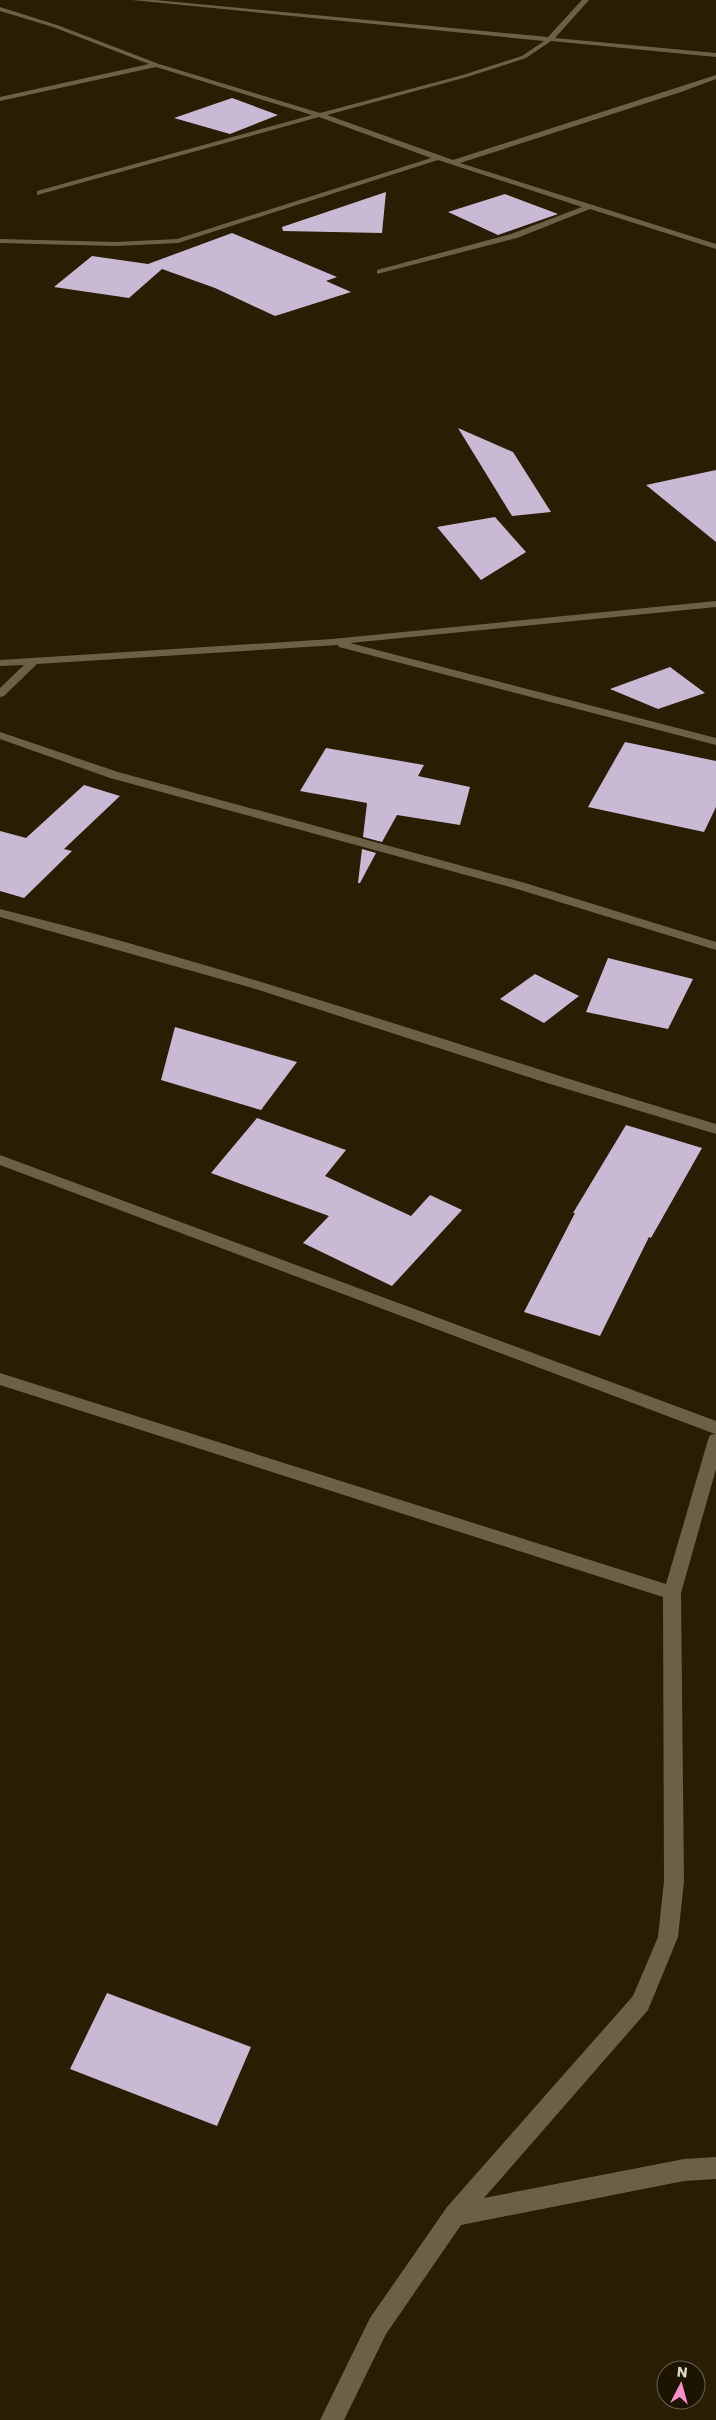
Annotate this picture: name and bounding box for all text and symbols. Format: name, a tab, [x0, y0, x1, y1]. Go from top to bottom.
north arrow	[656, 2360, 706, 2410]
text: N	[676, 2362, 689, 2383]

